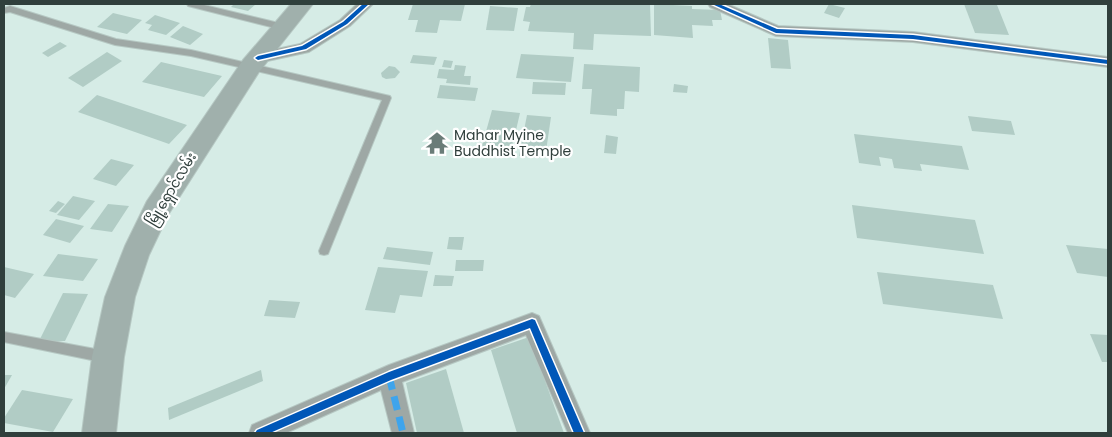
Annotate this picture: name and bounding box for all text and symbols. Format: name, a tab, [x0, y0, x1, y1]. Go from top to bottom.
place label: Mahar Myine Buddhist Temple	[454, 125, 572, 161]
temple icon: Mahar Myine Buddhist Temple	[424, 130, 450, 156]
street label: မြို့ရှောင်လမ်း	[141, 148, 203, 231]

